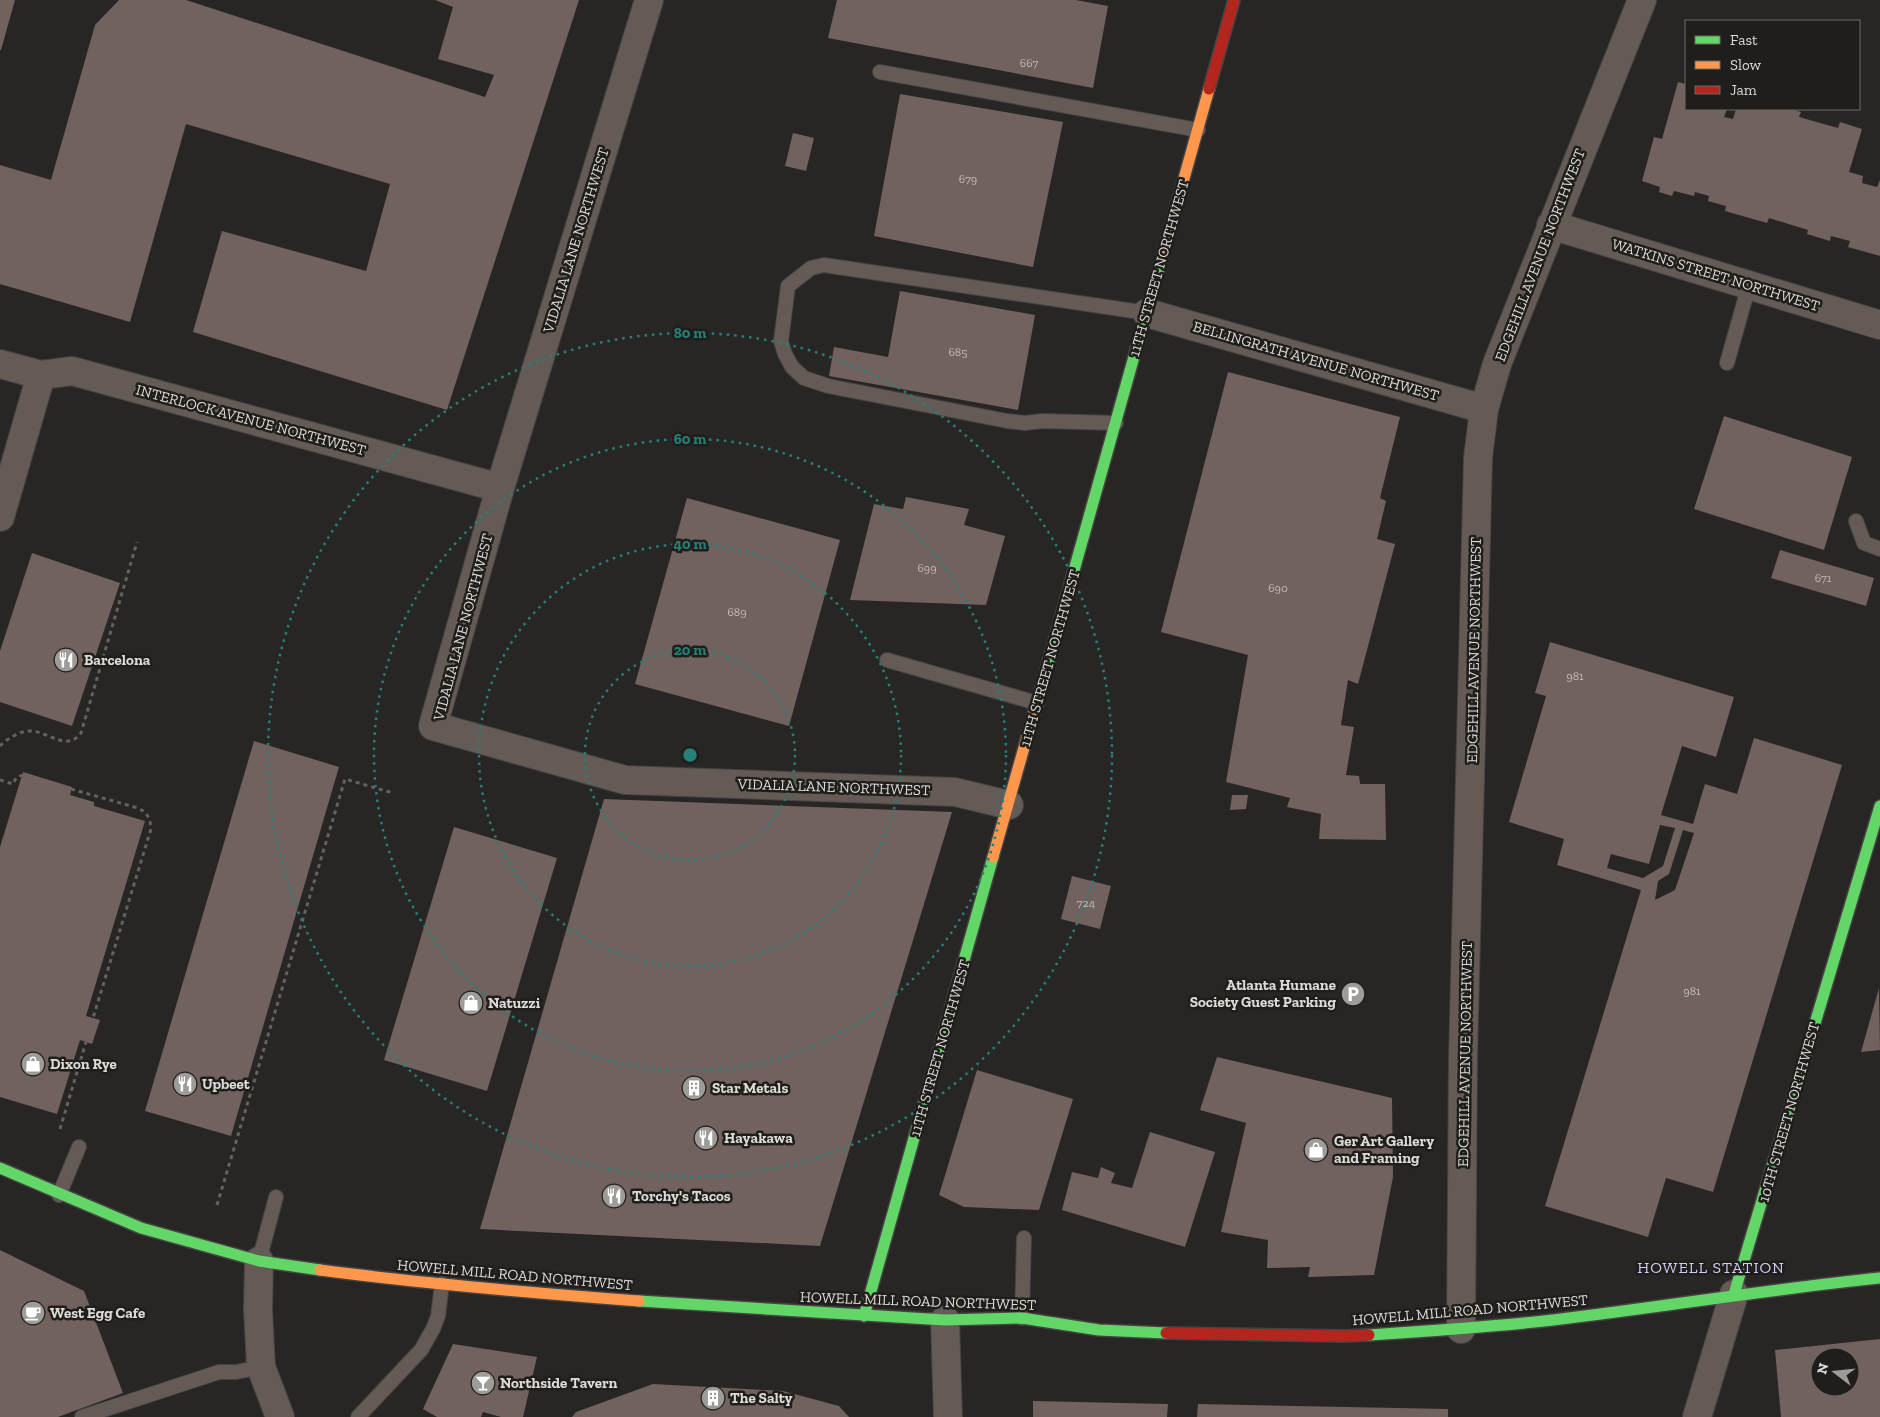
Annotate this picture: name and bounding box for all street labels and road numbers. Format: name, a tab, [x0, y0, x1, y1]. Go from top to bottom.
street label: VIDALIA LANE NORTHWEST	[539, 145, 613, 336]
street label: EDGEHILL AVENUE NORTHWEST	[1491, 146, 1589, 364]
street label: 11TH STREET NORTHWEST	[1125, 177, 1193, 359]
street label: WATKINS STREET NORTHWEST	[1610, 235, 1822, 315]
street label: BELLINGRATH AVENUE NORTHWEST	[1191, 317, 1441, 405]
street label: INTERLOCK AVENUE NORTHWEST	[134, 381, 368, 459]
street label: VIDALIA LANE NORTHWEST	[429, 532, 497, 723]
street label: EDGEHILL AVENUE NORTHWEST	[1463, 537, 1485, 763]
street label: 11TH STREET NORTHWEST	[1016, 567, 1084, 749]
street label: VIDALIA LANE NORTHWEST	[736, 775, 931, 799]
street label: EDGEHILL AVENUE NORTHWEST	[1454, 941, 1476, 1167]
street label: 11TH STREET NORTHWEST	[906, 957, 974, 1139]
street label: 10TH STREET NORTHWEST	[1755, 1020, 1823, 1204]
street label: HOWELL MILL ROAD NORTHWEST	[396, 1256, 634, 1294]
street label: HOWELL MILL ROAD NORTHWEST	[800, 1288, 1036, 1314]
street label: HOWELL MILL ROAD NORTHWEST	[1351, 1291, 1589, 1329]

